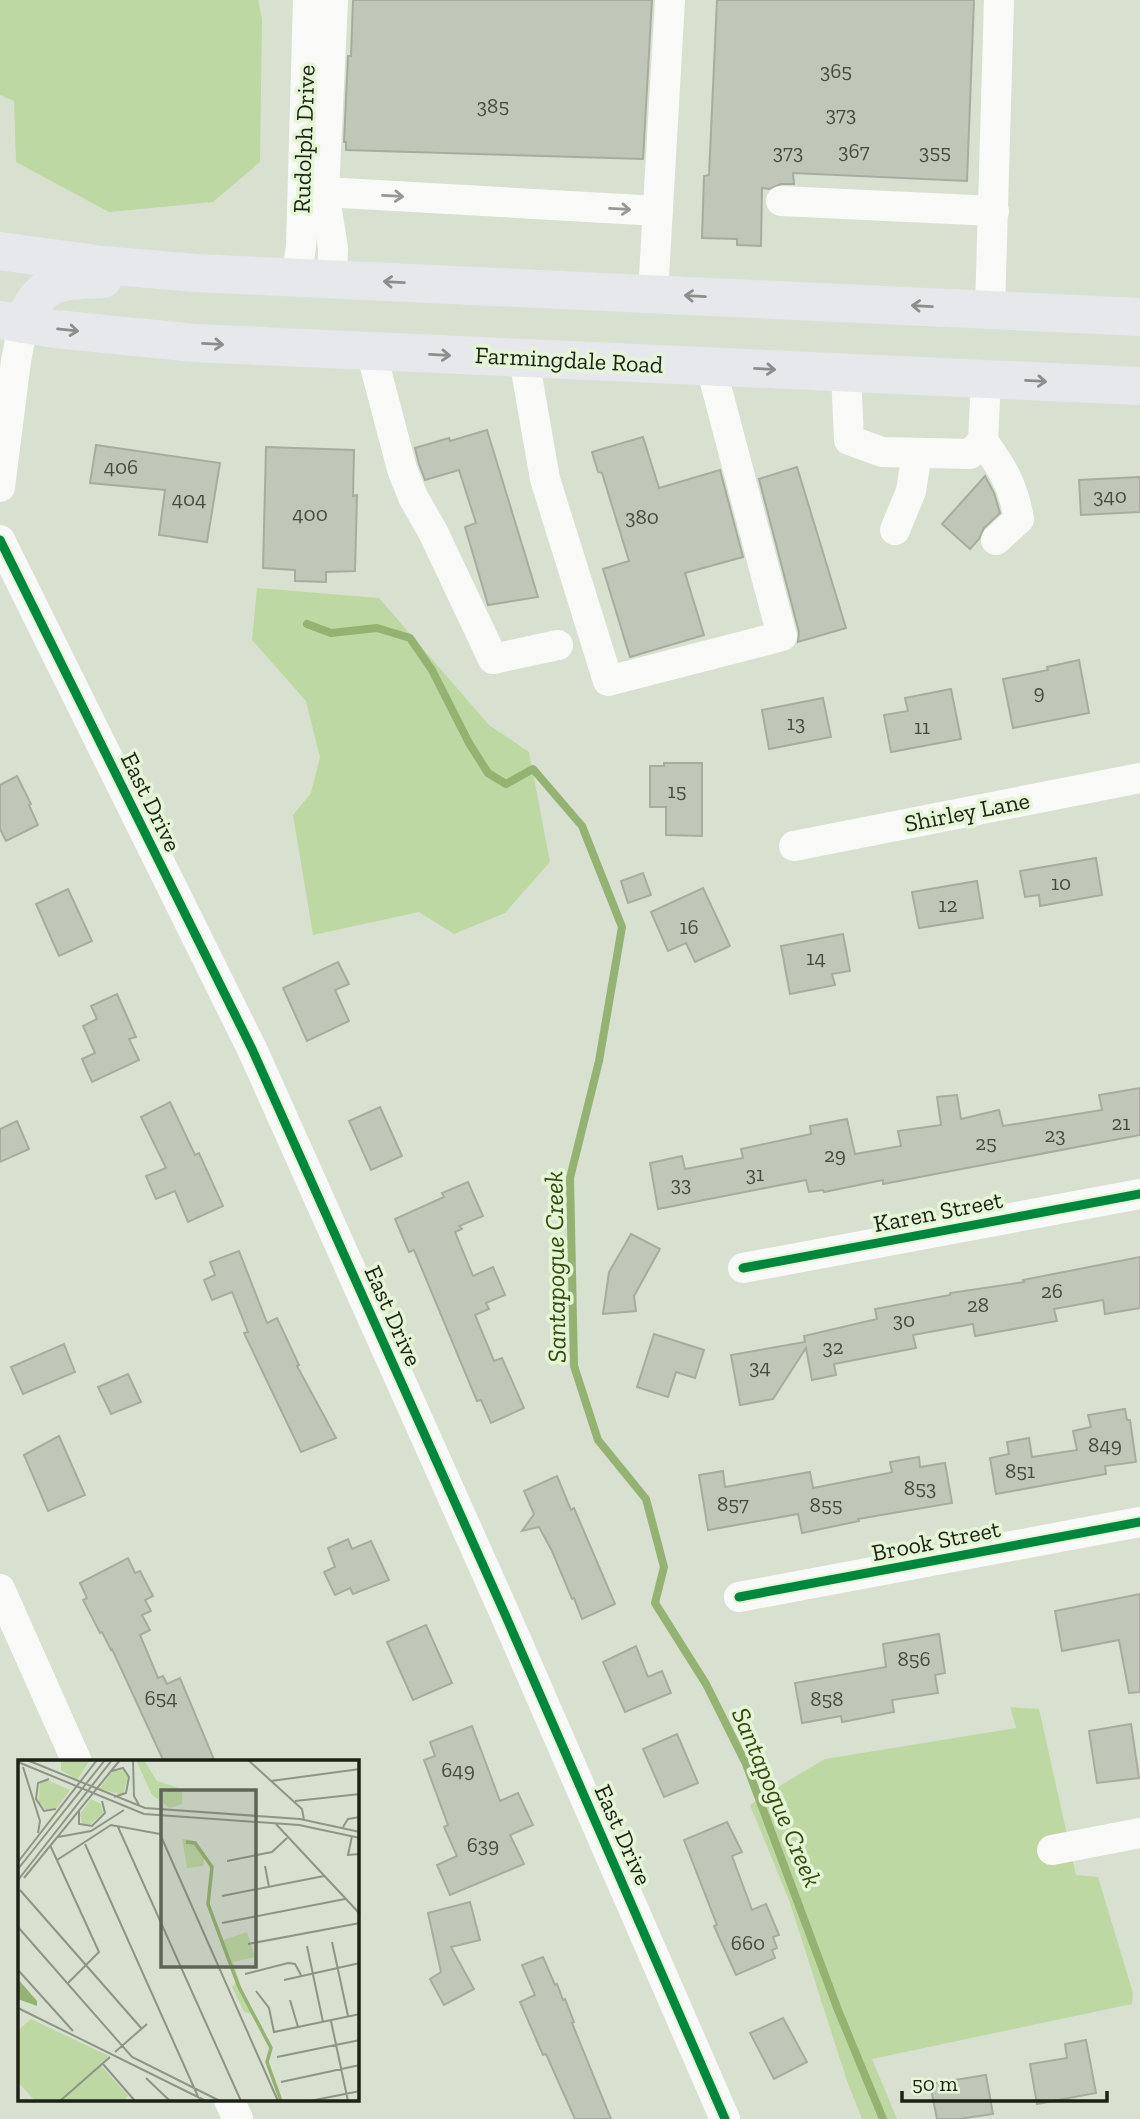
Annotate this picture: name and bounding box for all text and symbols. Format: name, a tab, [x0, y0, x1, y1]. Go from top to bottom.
house number: 365	[820, 58, 852, 83]
street label: Rudolph Drive	[286, 64, 321, 214]
house number: 385	[477, 93, 509, 118]
house number: 373	[826, 101, 856, 126]
house number: 367	[838, 138, 870, 163]
house number: 373	[773, 139, 803, 164]
house number: 355	[919, 139, 951, 164]
one-way arrow	[381, 190, 404, 203]
one-way arrow	[608, 203, 630, 216]
one-way arrow	[383, 276, 406, 289]
one-way arrow	[684, 289, 707, 302]
one-way arrow	[911, 299, 934, 312]
one-way arrow	[56, 324, 78, 337]
one-way arrow	[201, 338, 224, 351]
street label: Farmingdale Road	[474, 340, 664, 379]
one-way arrow	[429, 348, 452, 361]
one-way arrow	[754, 363, 777, 376]
one-way arrow	[1024, 375, 1047, 388]
house number: 406	[104, 454, 138, 479]
house number: 340	[1093, 483, 1127, 508]
house number: 404	[172, 486, 206, 511]
house number: 400	[292, 501, 328, 526]
house number: 380	[625, 504, 659, 529]
house number: 9	[1033, 679, 1045, 704]
house number: 13	[787, 710, 805, 735]
house number: 11	[914, 714, 930, 739]
street label: East Drive	[115, 747, 188, 856]
house number: 15	[668, 778, 686, 803]
street label: Shirley Lane	[902, 785, 1032, 838]
house number: 10	[1051, 870, 1071, 895]
house number: 12	[939, 892, 957, 917]
house number: 16	[679, 914, 699, 939]
house number: 14	[806, 945, 826, 970]
house number: 21	[1112, 1110, 1130, 1135]
house number: 23	[1044, 1122, 1066, 1147]
house number: 25	[975, 1130, 997, 1155]
house number: 29	[824, 1142, 846, 1167]
house number: 31	[746, 1161, 764, 1186]
water label: Santapogue Creek	[537, 1171, 573, 1363]
house number: 33	[671, 1171, 691, 1196]
street label: Karen Street	[871, 1185, 1005, 1238]
street label: East Drive	[358, 1261, 428, 1371]
house number: 26	[1041, 1278, 1063, 1303]
house number: 28	[967, 1292, 989, 1317]
house number: 30	[893, 1307, 915, 1332]
house number: 32	[822, 1334, 844, 1359]
house number: 34	[749, 1354, 771, 1379]
house number: 849	[1088, 1432, 1122, 1457]
house number: 851	[1005, 1458, 1035, 1483]
house number: 853	[904, 1475, 936, 1500]
house number: 857	[717, 1491, 749, 1516]
house number: 855	[810, 1492, 842, 1517]
street label: Brook Street	[869, 1514, 1003, 1567]
house number: 856	[897, 1646, 931, 1671]
house number: 654	[144, 1685, 178, 1710]
house number: 858	[810, 1686, 844, 1711]
water label: Santapogue Creek	[725, 1702, 829, 1892]
house number: 649	[441, 1757, 475, 1782]
inset map	[18, 1760, 359, 2102]
street label: East Drive	[588, 1780, 658, 1890]
house number: 639	[467, 1832, 499, 1857]
house number: 660	[731, 1930, 765, 1955]
scale bar	[902, 2060, 1107, 2104]
text: 50 m	[912, 2071, 958, 2096]

